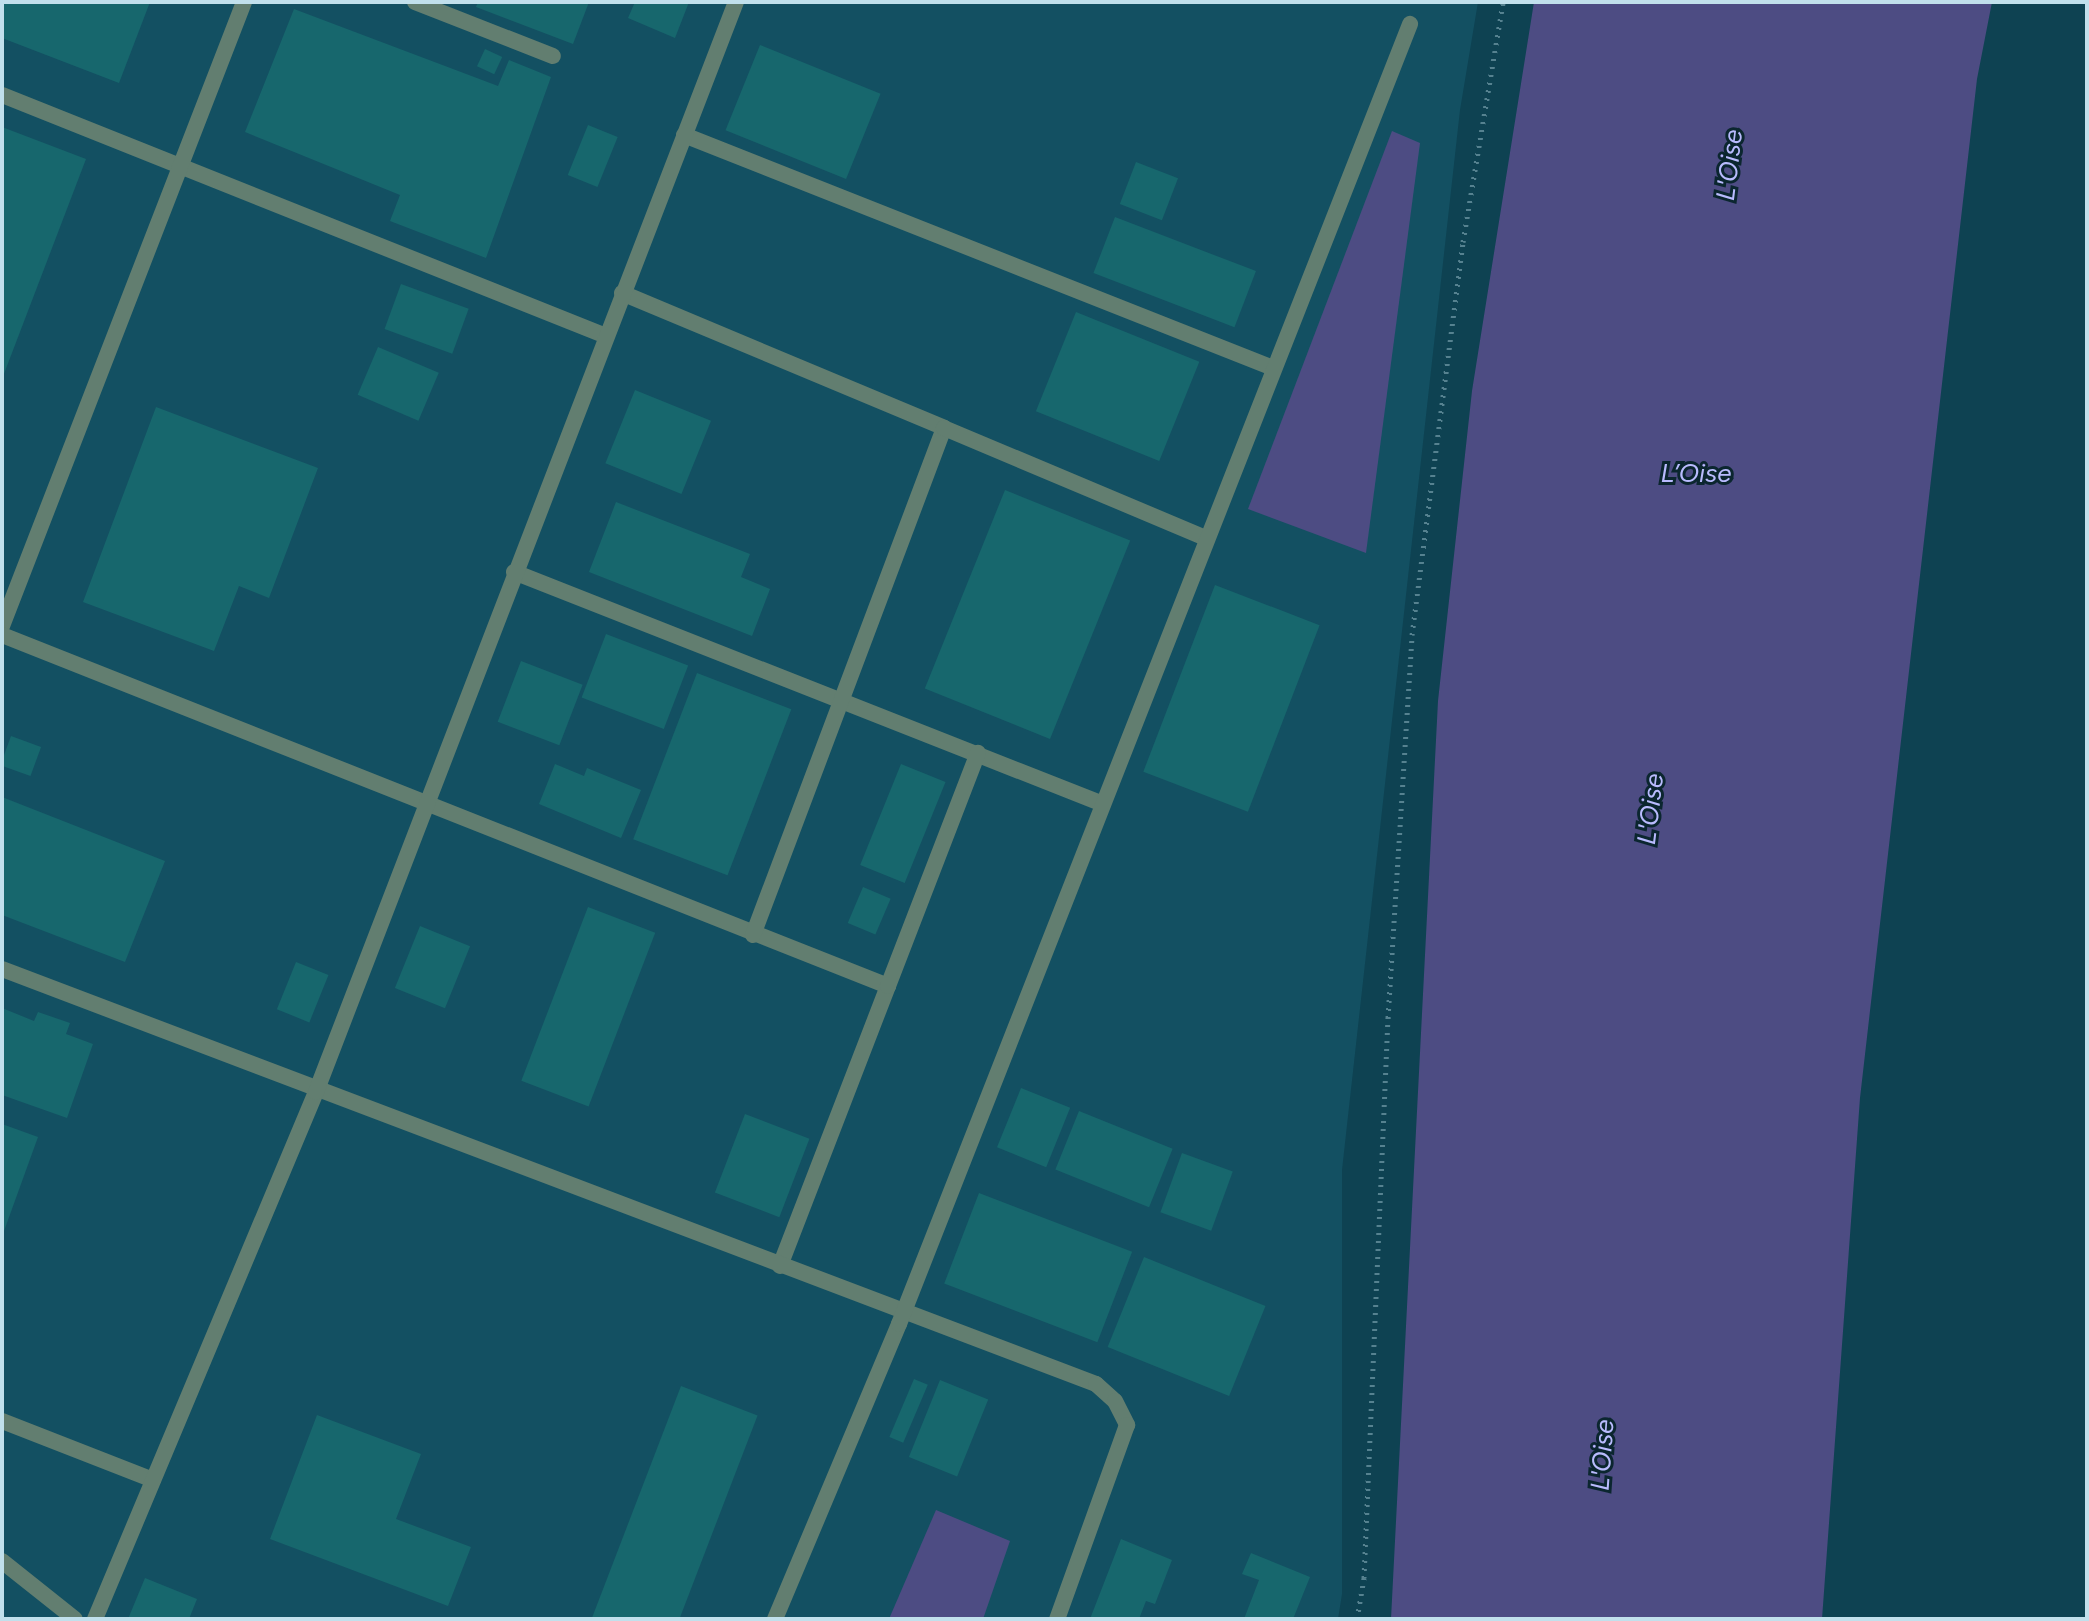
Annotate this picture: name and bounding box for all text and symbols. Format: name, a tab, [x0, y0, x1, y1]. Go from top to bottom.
water label: L'Oise	[1710, 128, 1750, 202]
water label: L’Oise	[1661, 458, 1731, 490]
water label: L'Oise	[1631, 772, 1671, 846]
water label: L'Oise	[1585, 1418, 1621, 1492]

